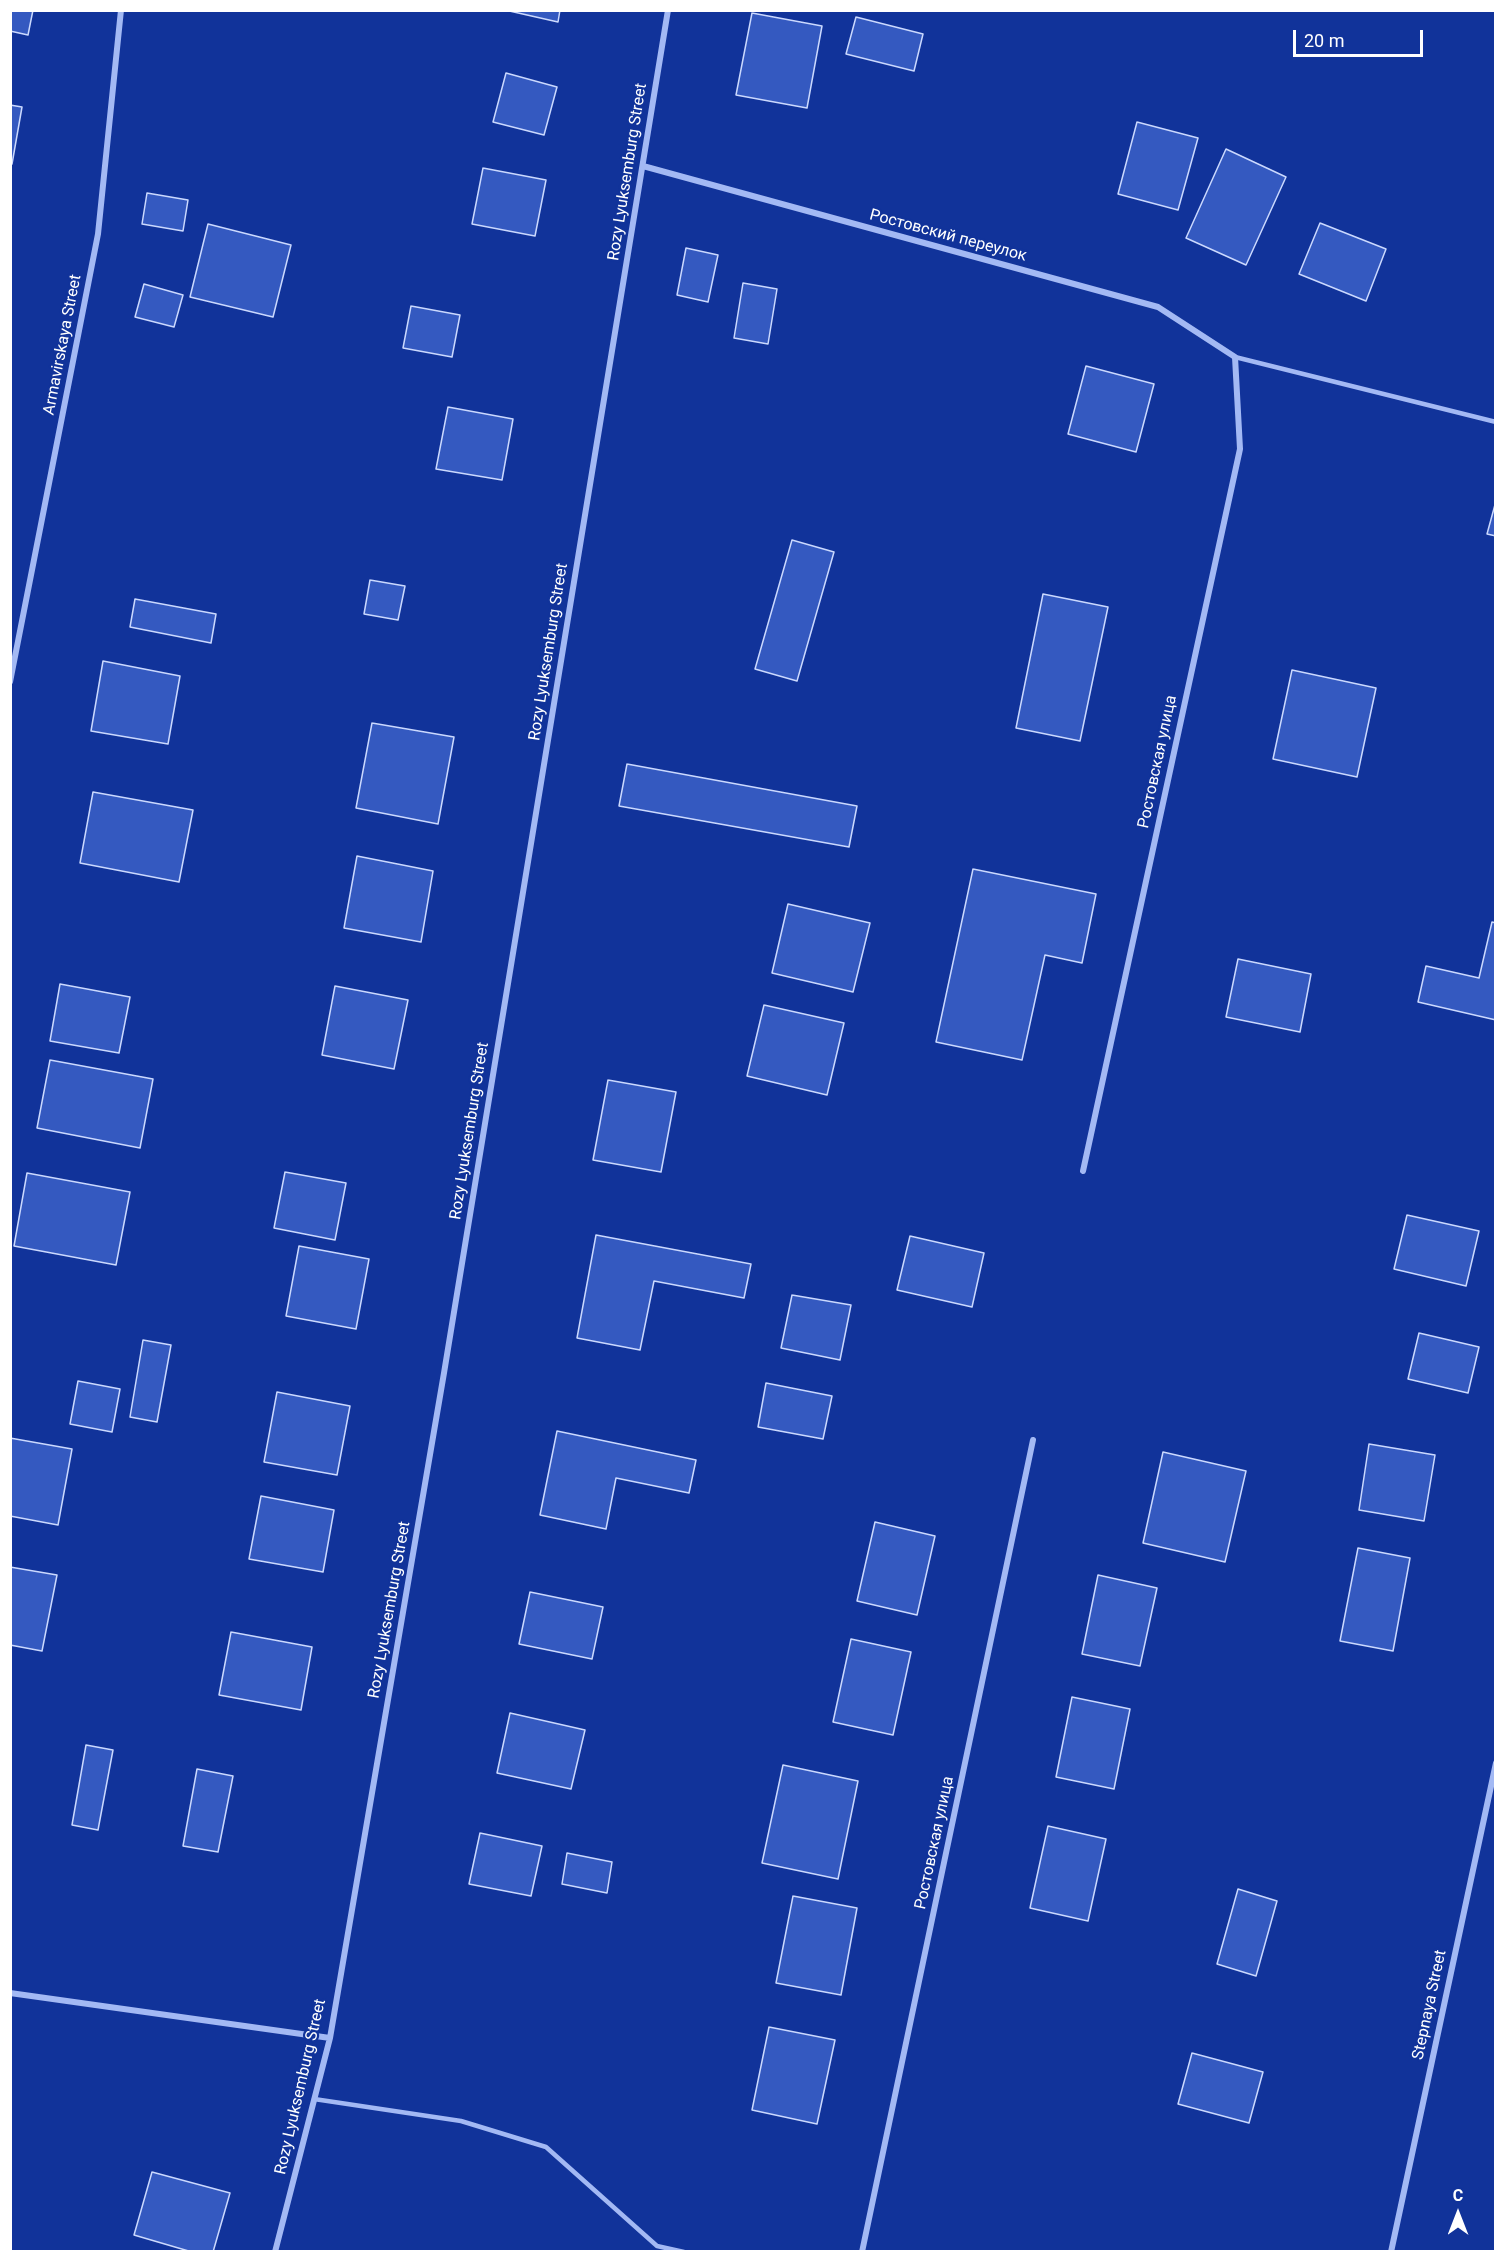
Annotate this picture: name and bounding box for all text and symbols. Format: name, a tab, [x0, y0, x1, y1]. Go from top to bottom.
scale bar	[1296, 18, 1426, 56]
text: 20 m	[1304, 30, 1344, 51]
street label: Rozy Lyuksemburg Street	[604, 82, 652, 262]
street label: Ростовский переулок	[867, 206, 1029, 266]
street label: Armavirskaya Street	[40, 273, 86, 417]
street label: Rozy Lyuksemburg Street	[525, 562, 573, 742]
street label: Ростовская улица	[1135, 694, 1181, 830]
street label: Rozy Lyuksemburg Street	[446, 1041, 494, 1221]
street label: Rozy Lyuksemburg Street	[365, 1520, 415, 1700]
street label: Ростовская улица	[912, 1775, 958, 1911]
street label: Stepnaya Street	[1409, 1948, 1451, 2062]
street label: Rozy Lyuksemburg Street	[271, 1997, 331, 2177]
north arrow	[1428, 2184, 1488, 2244]
text: С	[1453, 2186, 1463, 2205]

